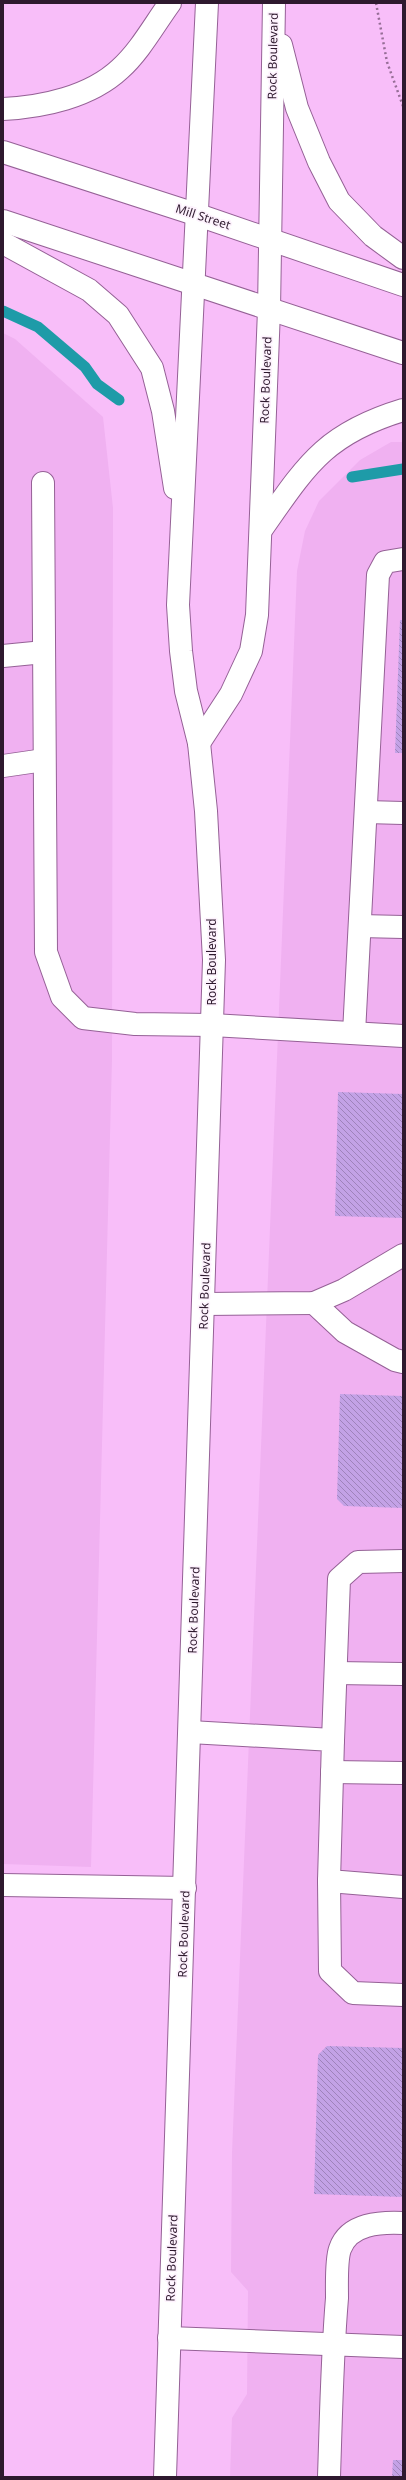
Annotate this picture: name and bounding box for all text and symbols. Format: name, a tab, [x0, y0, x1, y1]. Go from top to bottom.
street label: Rock Boulevard	[263, 12, 282, 100]
street label: Mill Street	[174, 200, 233, 234]
street label: Rock Boulevard	[255, 336, 276, 424]
street label: Rock Boulevard	[203, 918, 220, 1006]
street label: Rock Boulevard	[194, 1242, 215, 1330]
street label: Rock Boulevard	[183, 1566, 204, 1654]
street label: Rock Boulevard	[173, 1890, 194, 1978]
street label: Rock Boulevard	[161, 2214, 182, 2302]

